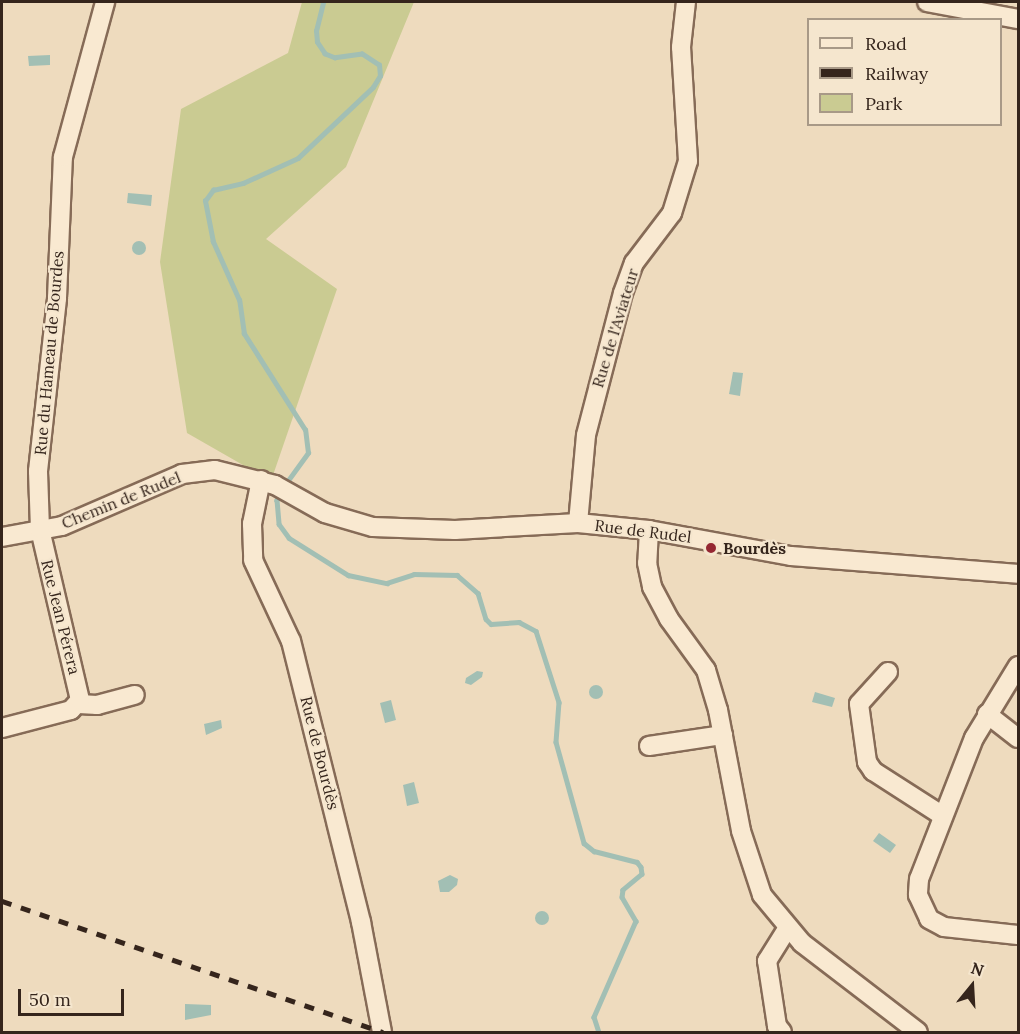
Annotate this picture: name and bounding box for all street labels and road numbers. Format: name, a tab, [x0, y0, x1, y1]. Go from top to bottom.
street label: Rue du Hameau de Bourdes	[31, 250, 67, 456]
street label: Rue de l'Aviateur	[588, 266, 642, 390]
street label: Chemin de Rudel	[59, 467, 183, 533]
street label: Rue de Rudel	[594, 516, 692, 546]
street label: Rue Jean Pérera	[37, 558, 85, 676]
street label: Rue de Bourdès	[297, 694, 343, 812]

